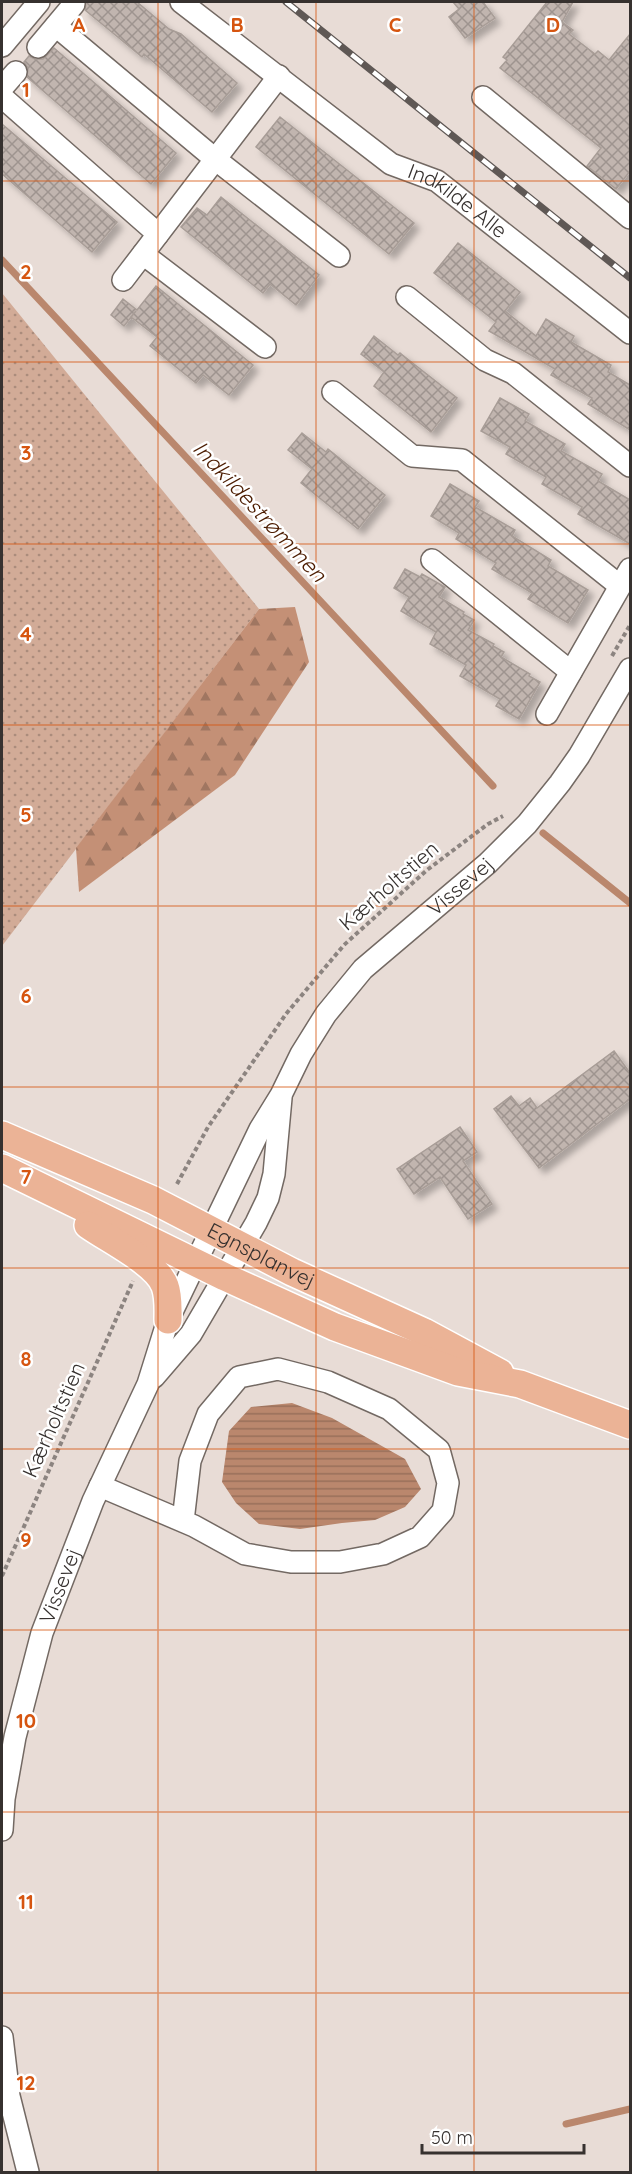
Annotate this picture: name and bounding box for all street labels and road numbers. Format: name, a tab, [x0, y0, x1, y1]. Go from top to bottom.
street label: Indkilde Alle	[405, 157, 513, 243]
street label: Kærholtstien	[333, 835, 444, 936]
street label: Vissevej	[421, 851, 499, 921]
street label: Egnsplanvej	[203, 1216, 320, 1293]
street label: Kærholtstien	[16, 1358, 90, 1481]
street label: Vissevej	[33, 1544, 86, 1627]

